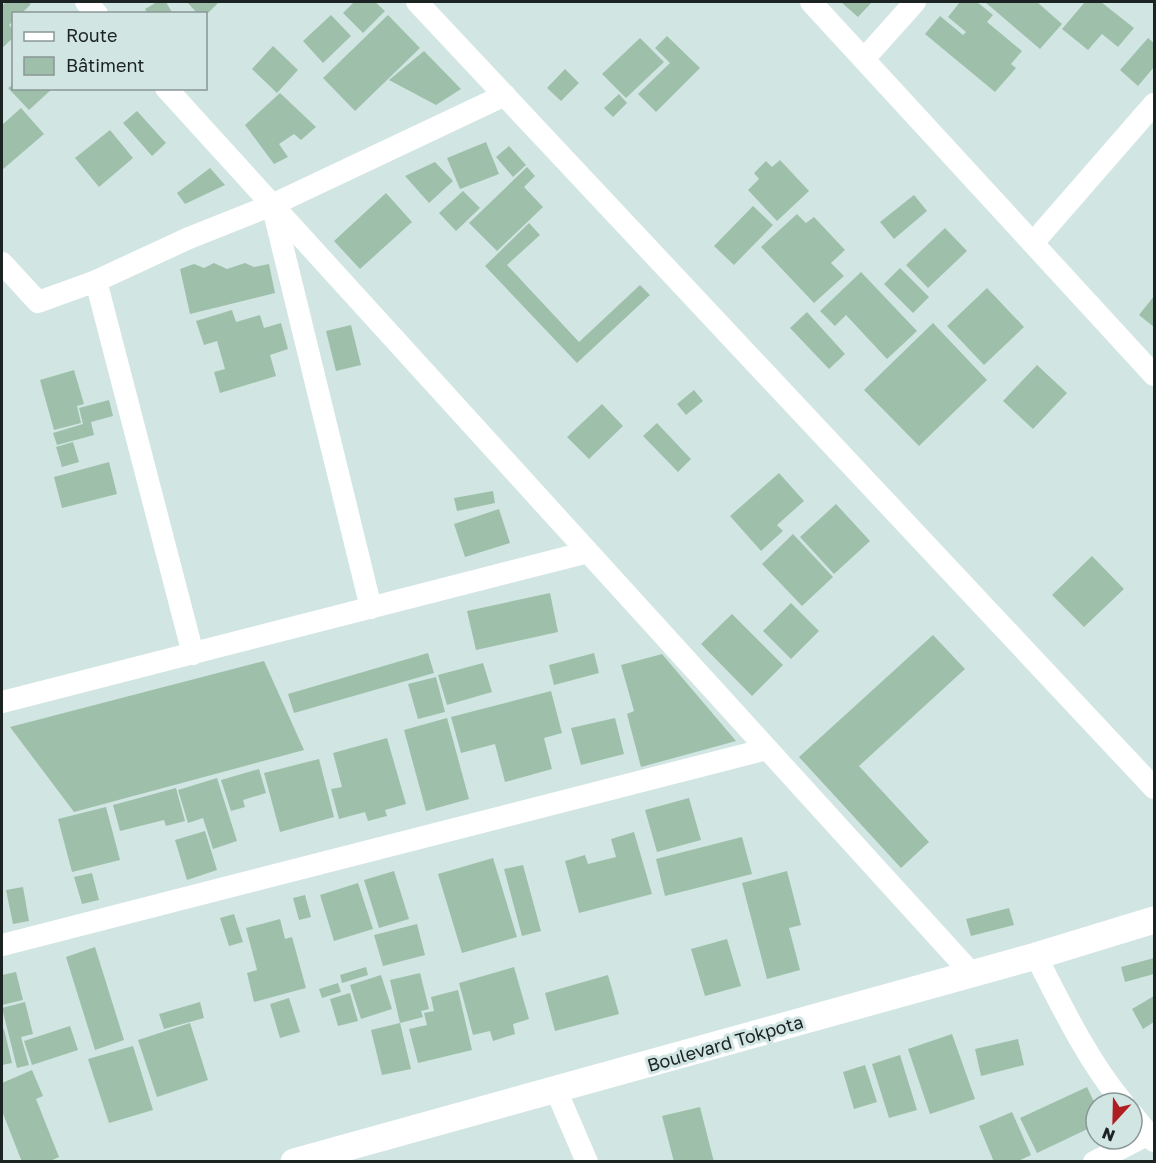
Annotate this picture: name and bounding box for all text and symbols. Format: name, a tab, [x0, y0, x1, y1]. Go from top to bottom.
legend	[12, 12, 207, 90]
text: Route	[66, 24, 117, 46]
text: Bâtiment	[66, 54, 145, 76]
street label: Boulevard Tokpota	[644, 1010, 806, 1076]
north arrow	[1084, 1091, 1144, 1151]
text: N	[1099, 1123, 1118, 1146]

